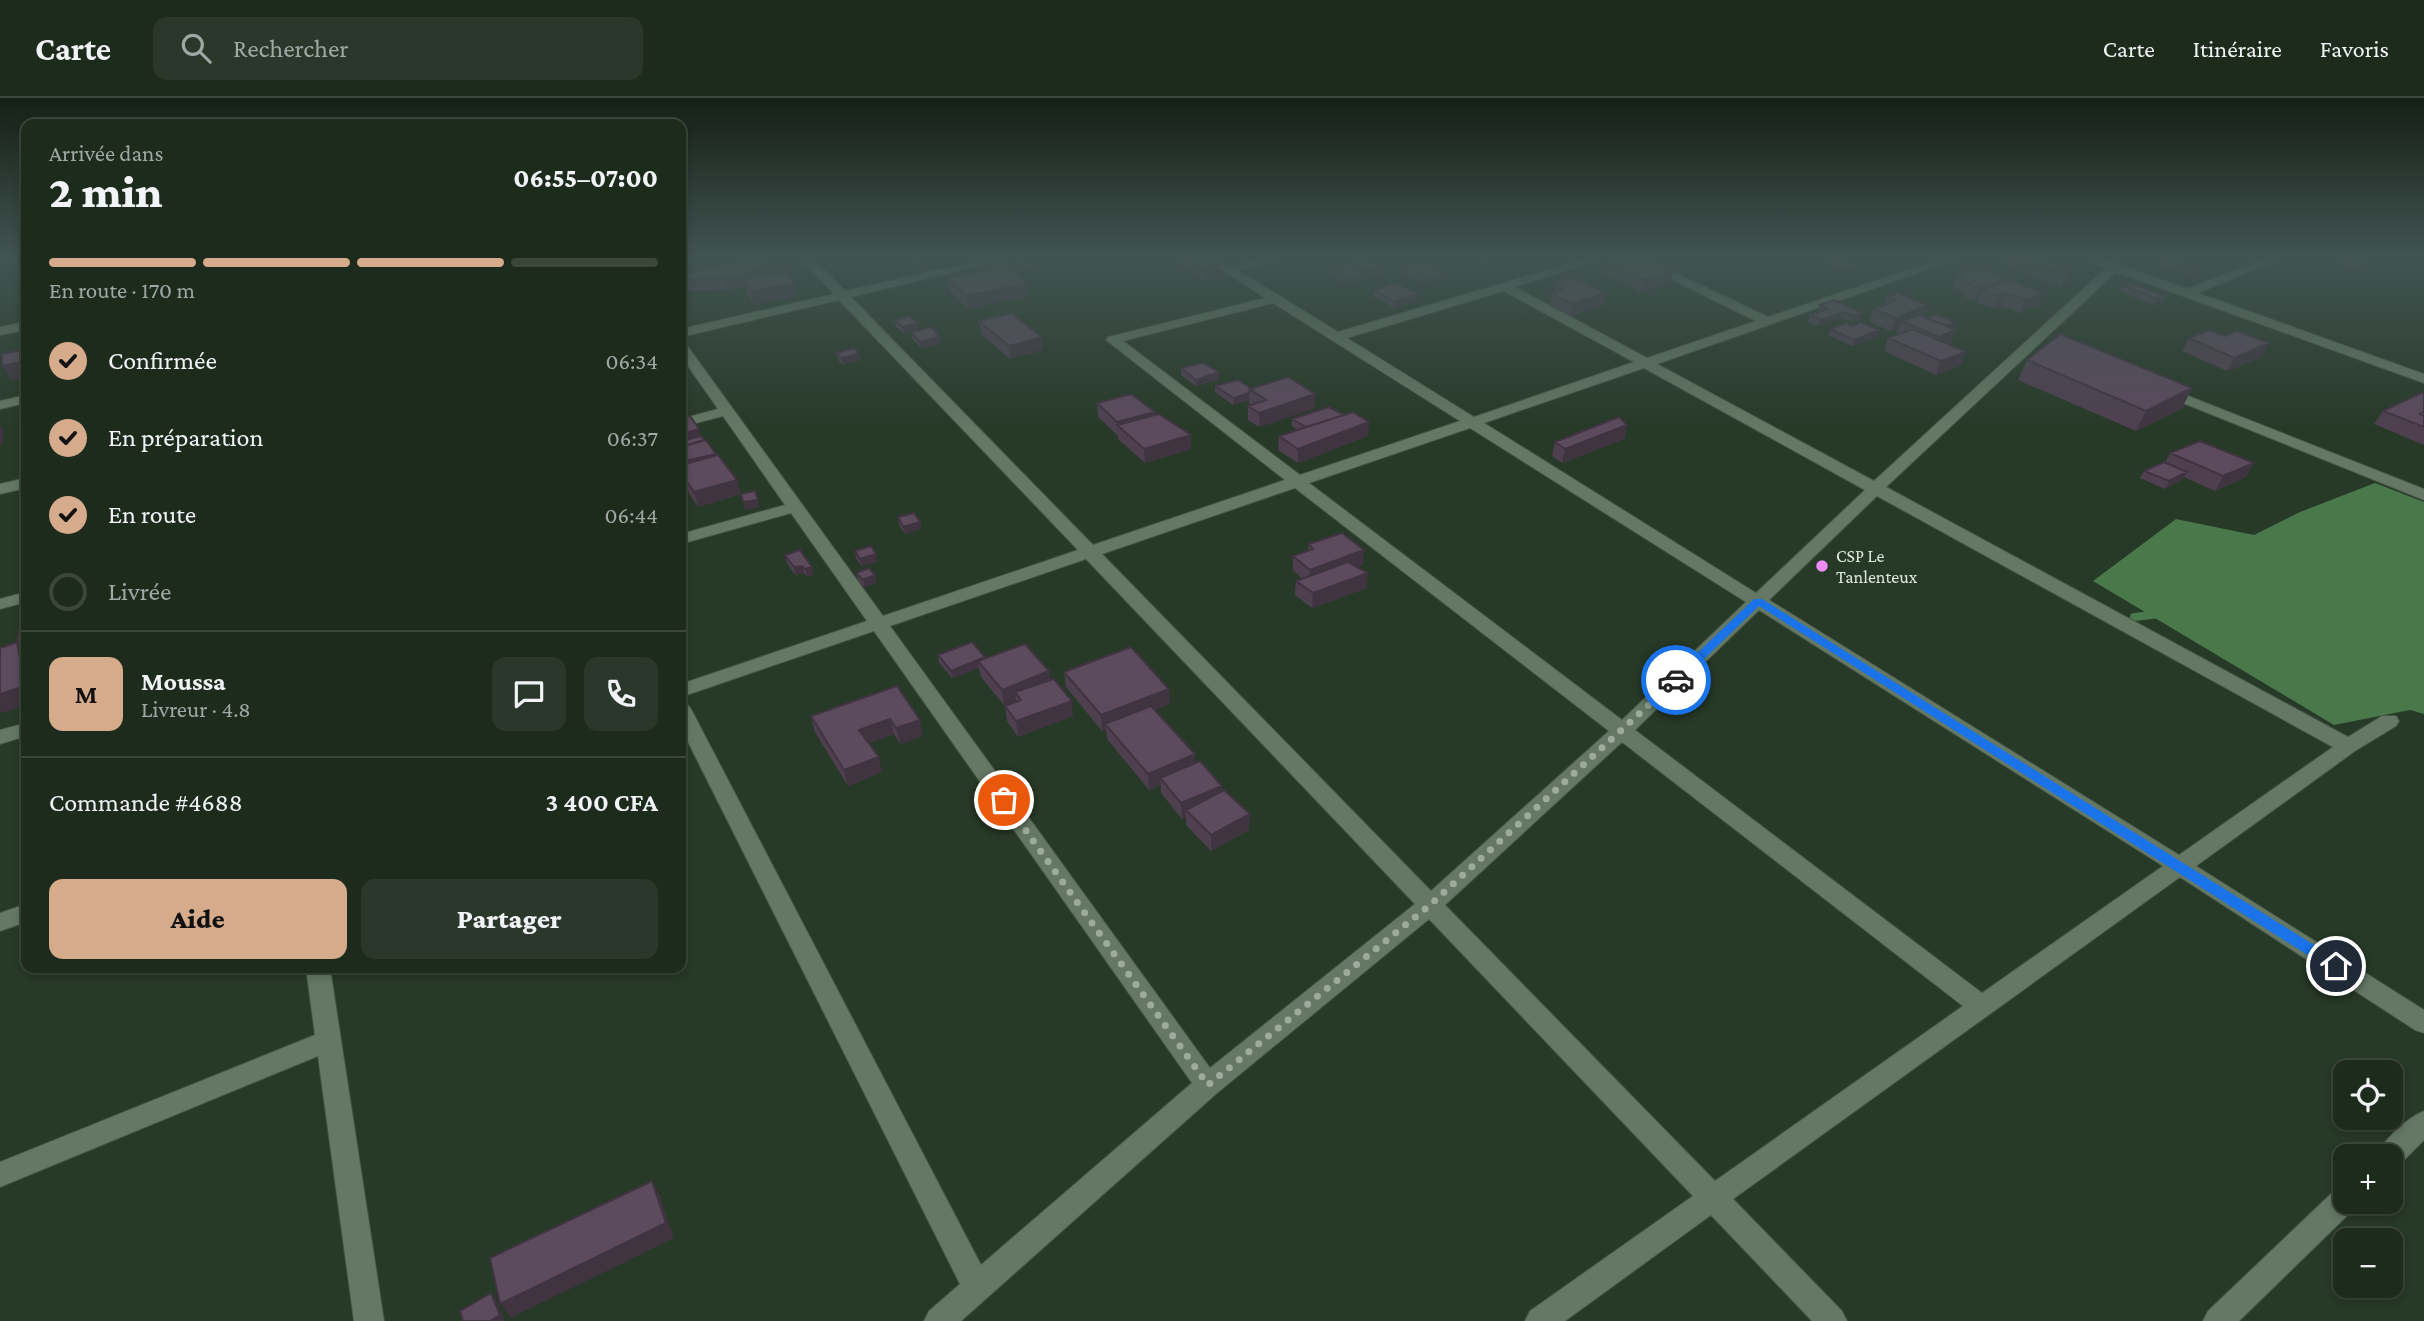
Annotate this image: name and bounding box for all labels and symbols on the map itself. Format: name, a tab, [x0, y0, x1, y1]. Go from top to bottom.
place label: CSP Le Tanlenteux	[1836, 546, 1918, 587]
marker: CSP Le Tanlenteux	[1814, 558, 1830, 574]
courier	[1641, 645, 1711, 715]
pin	[974, 770, 1034, 830]
pin	[2306, 936, 2366, 996]

